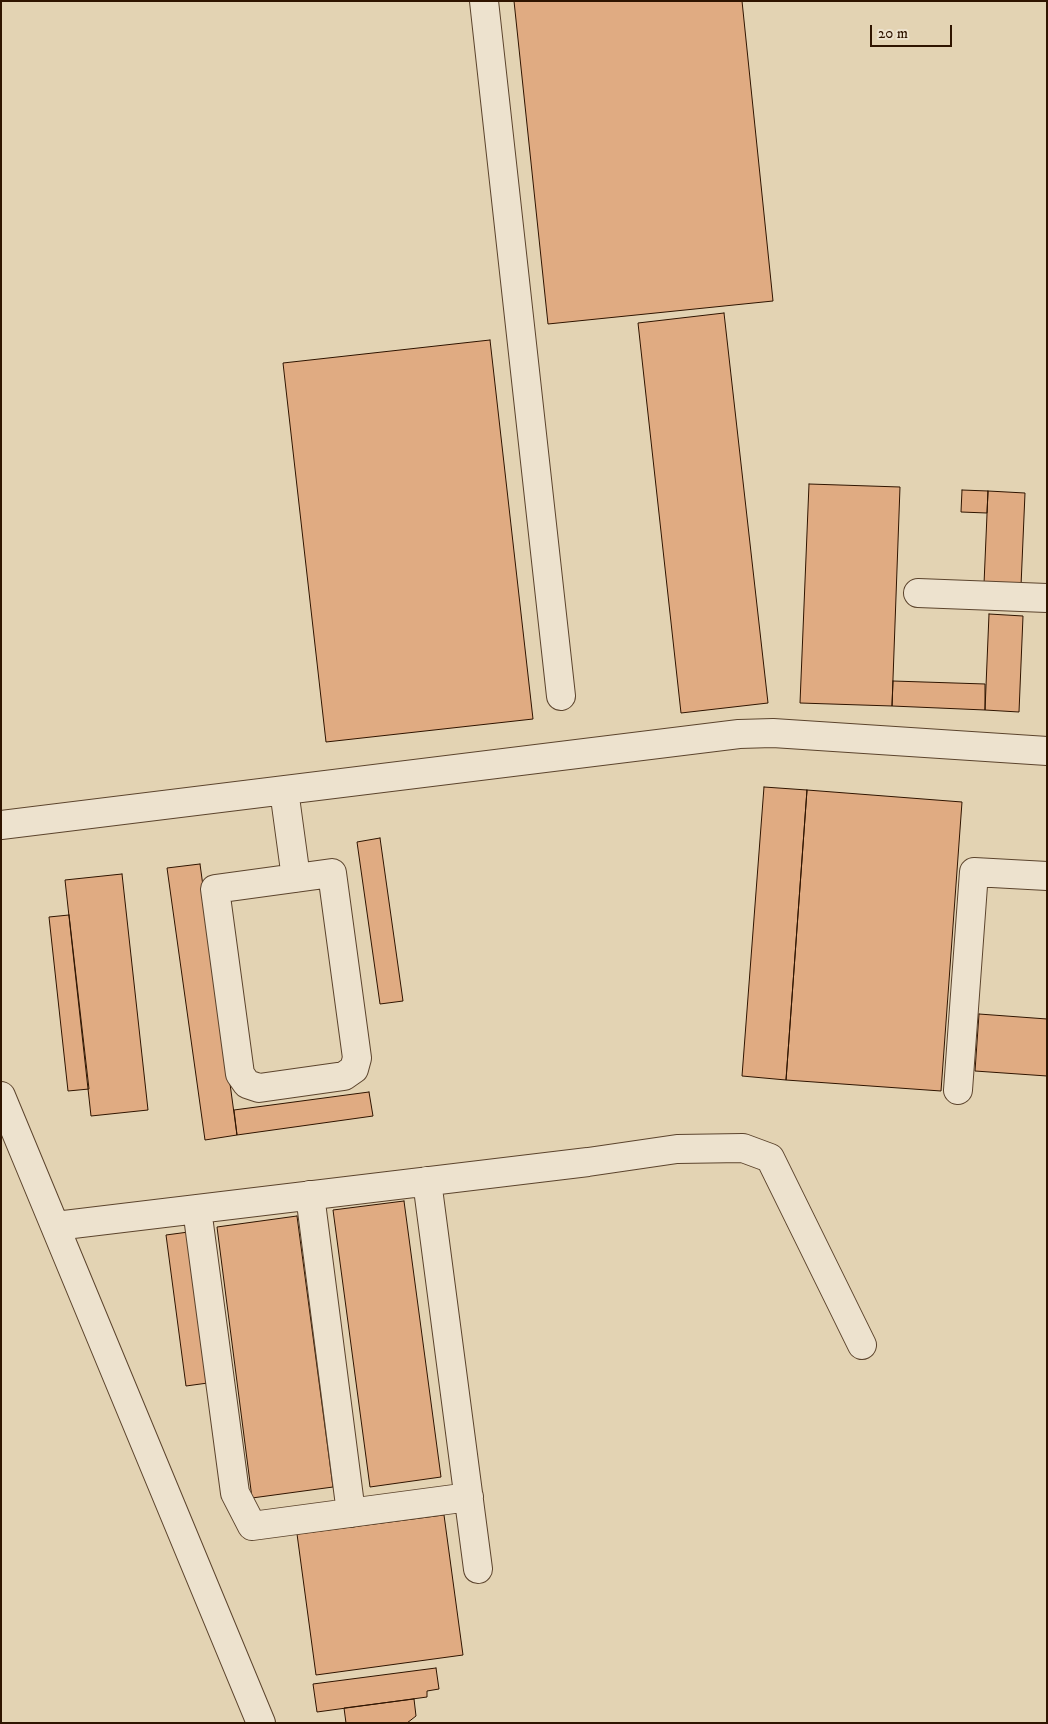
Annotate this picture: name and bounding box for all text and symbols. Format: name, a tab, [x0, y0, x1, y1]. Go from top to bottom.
scale bar	[873, 15, 956, 47]
text: 20 m	[878, 24, 908, 43]

